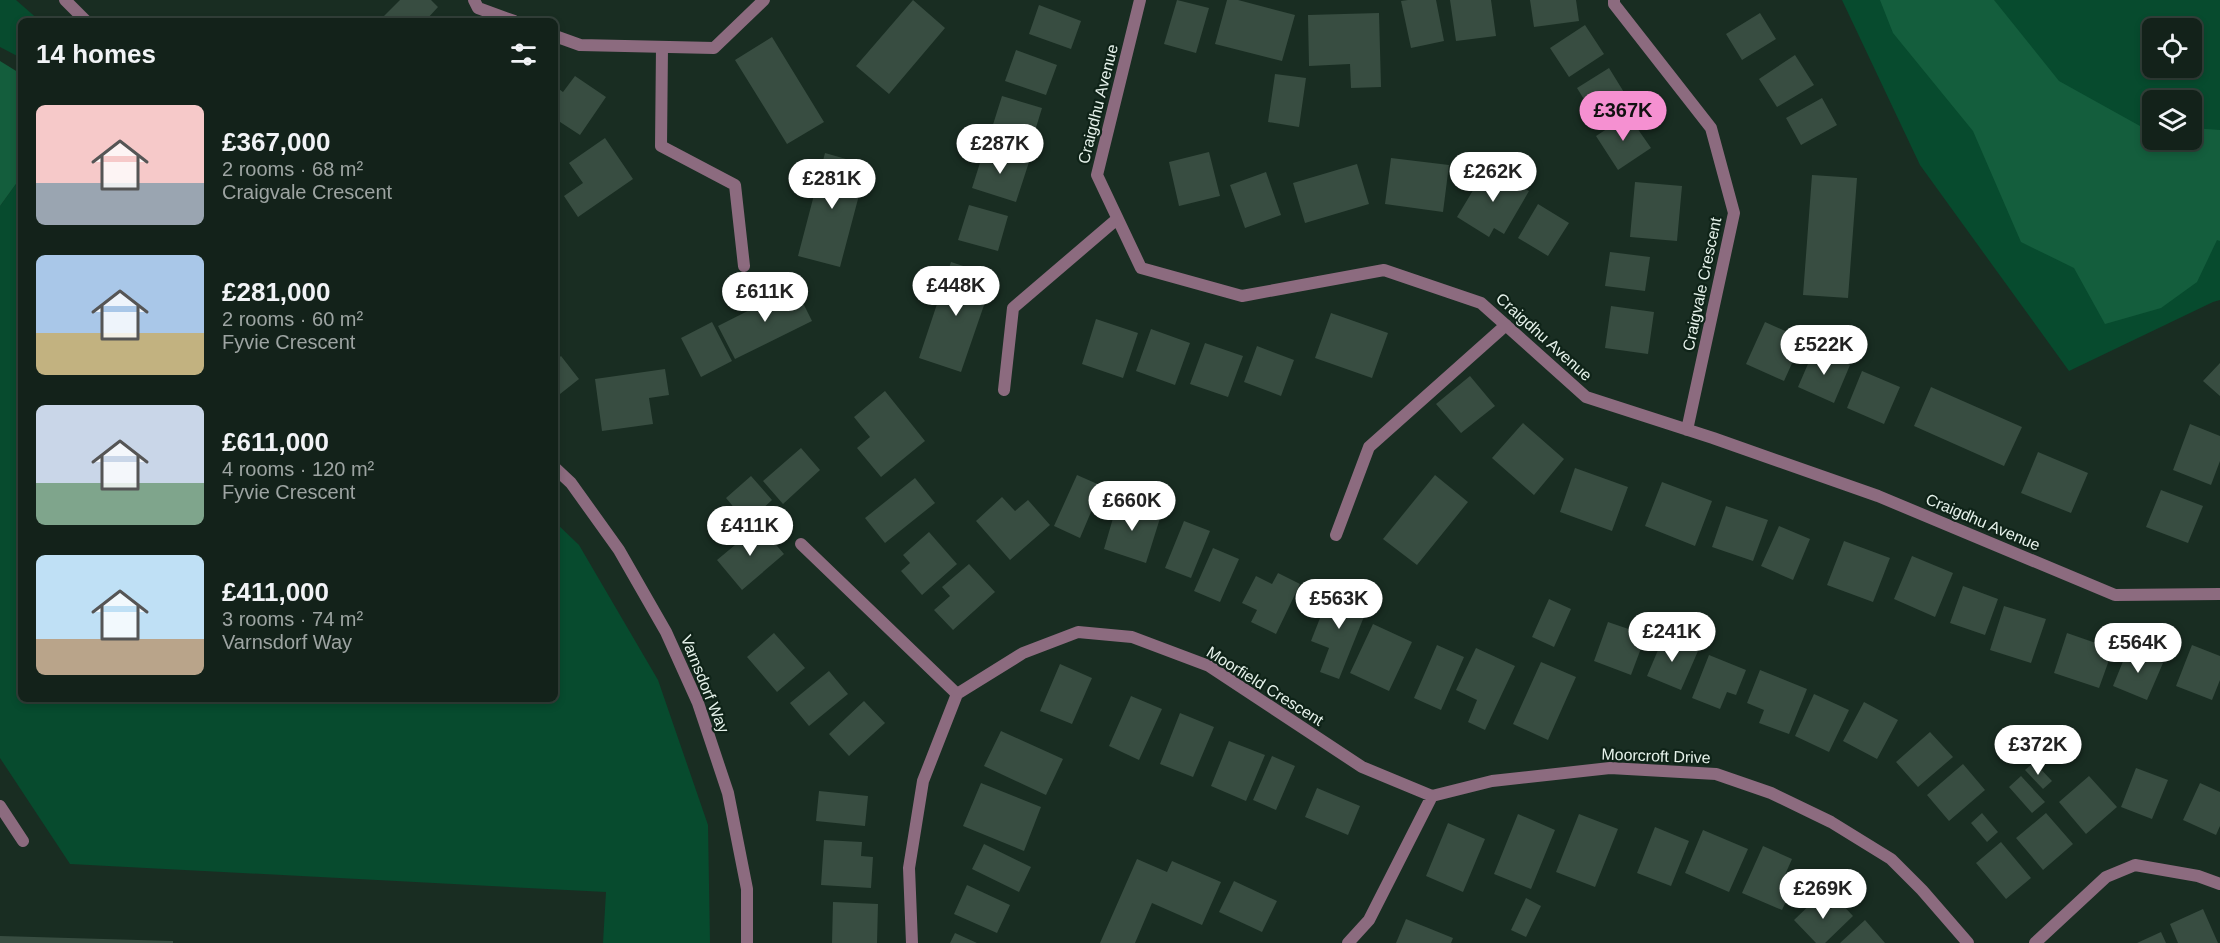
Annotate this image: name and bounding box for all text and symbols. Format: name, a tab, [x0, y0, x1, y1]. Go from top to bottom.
map controls	[2142, 18, 2202, 150]
button: locate	[2142, 18, 2202, 78]
icon: filters	[507, 38, 540, 71]
text: 14 homes	[36, 39, 156, 69]
street label: Craigdhu Avenue	[1075, 42, 1121, 165]
button: layers	[2142, 90, 2202, 150]
pin: £367K	[1581, 91, 1665, 142]
text: £367K	[1594, 99, 1652, 121]
pin: £287K	[958, 124, 1042, 175]
text: £367,000	[222, 127, 330, 157]
icon: home	[84, 129, 156, 201]
text: £287K	[971, 132, 1029, 154]
pin: £262K	[1451, 152, 1535, 203]
text: 2 rooms · 68 m²	[222, 158, 363, 180]
pin: £281K	[790, 159, 874, 210]
text: £262K	[1464, 160, 1522, 182]
text: £281K	[803, 167, 861, 189]
text: Craigvale Crescent	[222, 181, 392, 203]
street label: Craigvale Crescent	[1680, 215, 1725, 352]
pin: £448K	[914, 266, 998, 317]
pin: £611K	[723, 272, 807, 323]
text: £448K	[927, 274, 985, 296]
text: £281,000	[222, 277, 330, 307]
icon: home	[84, 279, 156, 351]
text: £611K	[736, 280, 794, 302]
street label: Craigdhu Avenue	[1493, 290, 1595, 384]
text: 2 rooms · 60 m²	[222, 308, 363, 330]
pin: £522K	[1782, 325, 1866, 376]
text: Fyvie Crescent	[222, 331, 355, 353]
text: £522K	[1795, 333, 1853, 355]
text: £611,000	[222, 427, 329, 457]
icon: home	[84, 429, 156, 501]
text: 4 rooms · 120 m²	[222, 458, 374, 480]
text: Fyvie Crescent	[222, 481, 355, 503]
pin: £660K	[1090, 481, 1174, 532]
text: £660K	[1103, 489, 1161, 511]
street label: Craigdhu Avenue	[1923, 490, 2043, 554]
pin: £411K	[708, 506, 792, 557]
text: £411K	[721, 514, 779, 536]
text: £411,000	[222, 577, 329, 607]
icon: home	[84, 579, 156, 651]
pin: £563K	[1297, 579, 1381, 630]
text: £563K	[1310, 587, 1368, 609]
text: 3 rooms · 74 m²	[222, 608, 363, 630]
pin: £241K	[1630, 612, 1714, 663]
text: £241K	[1643, 620, 1701, 642]
pin: £564K	[2096, 623, 2180, 674]
text: Varnsdorf Way	[222, 631, 352, 653]
text: £564K	[2109, 631, 2167, 653]
street label: Varnsdorf Way	[678, 633, 732, 735]
street label: Moorfield Crescent	[1204, 643, 1327, 729]
pin: £372K	[1996, 725, 2080, 776]
text: £372K	[2009, 733, 2067, 755]
street label: Moorcroft Drive	[1601, 746, 1711, 766]
pin: £269K	[1781, 869, 1865, 920]
text: £269K	[1794, 877, 1852, 899]

